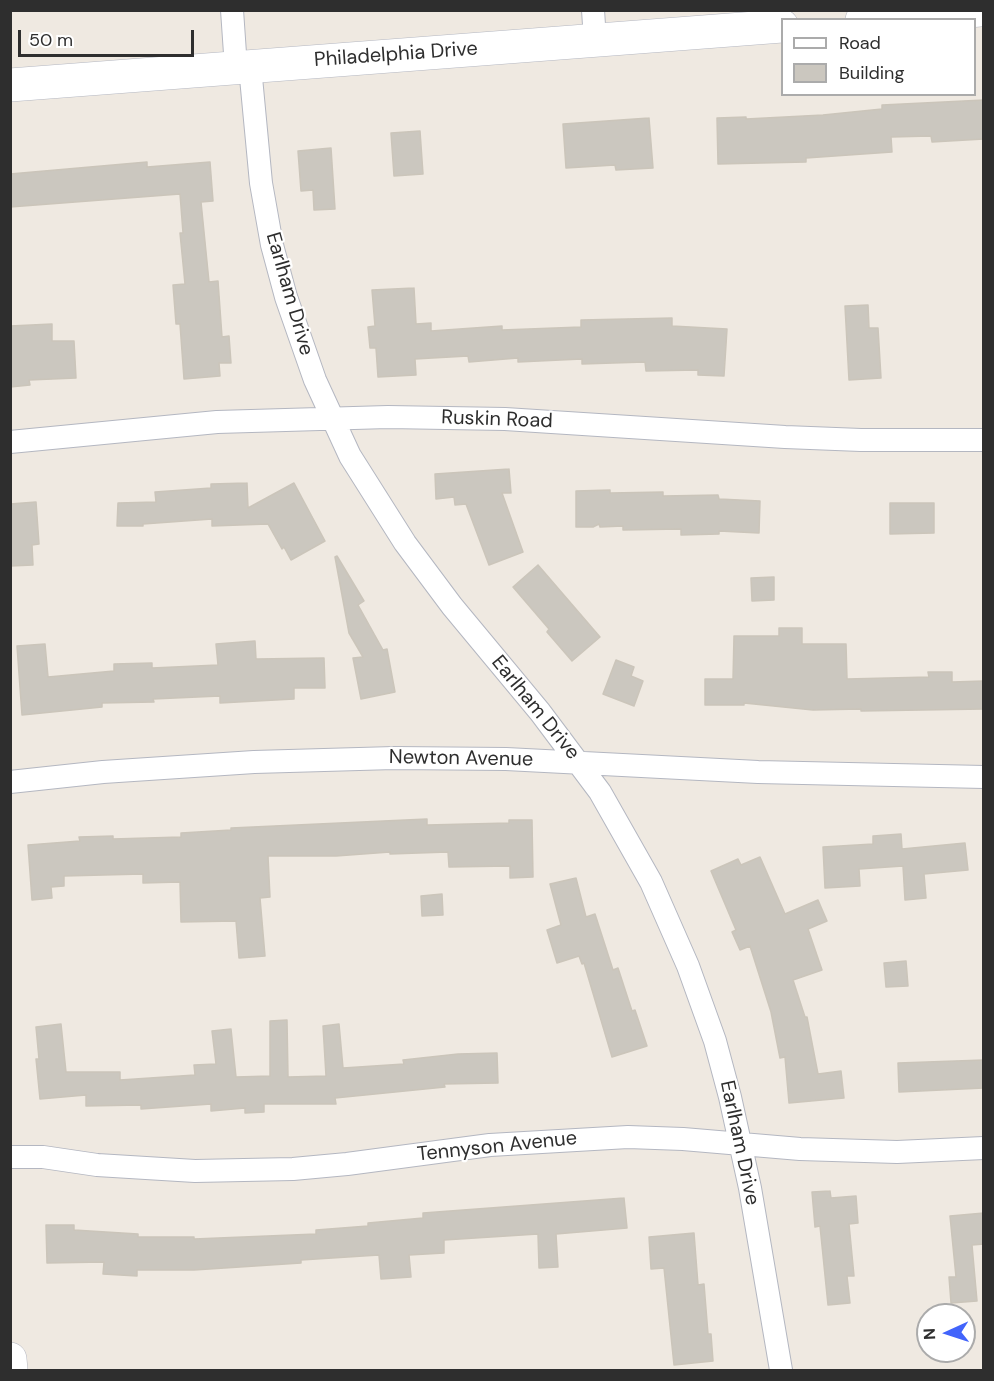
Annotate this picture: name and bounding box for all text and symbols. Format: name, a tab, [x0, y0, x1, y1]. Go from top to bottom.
scale bar	[21, 18, 196, 56]
legend	[781, 18, 976, 96]
text: 50 m	[29, 28, 73, 52]
text: Road	[839, 31, 881, 55]
street label: Philadelphia Drive	[313, 37, 479, 73]
text: Building	[839, 61, 904, 85]
street label: Earlham Drive	[260, 230, 318, 358]
street label: Ruskin Road	[441, 406, 553, 434]
street label: Earlham Drive	[486, 651, 584, 765]
street label: Newton Avenue	[389, 746, 533, 772]
street label: Earlham Drive	[714, 1078, 764, 1208]
street label: Tennyson Avenue	[416, 1127, 578, 1167]
north arrow	[916, 1303, 976, 1363]
text: N	[919, 1327, 940, 1340]

